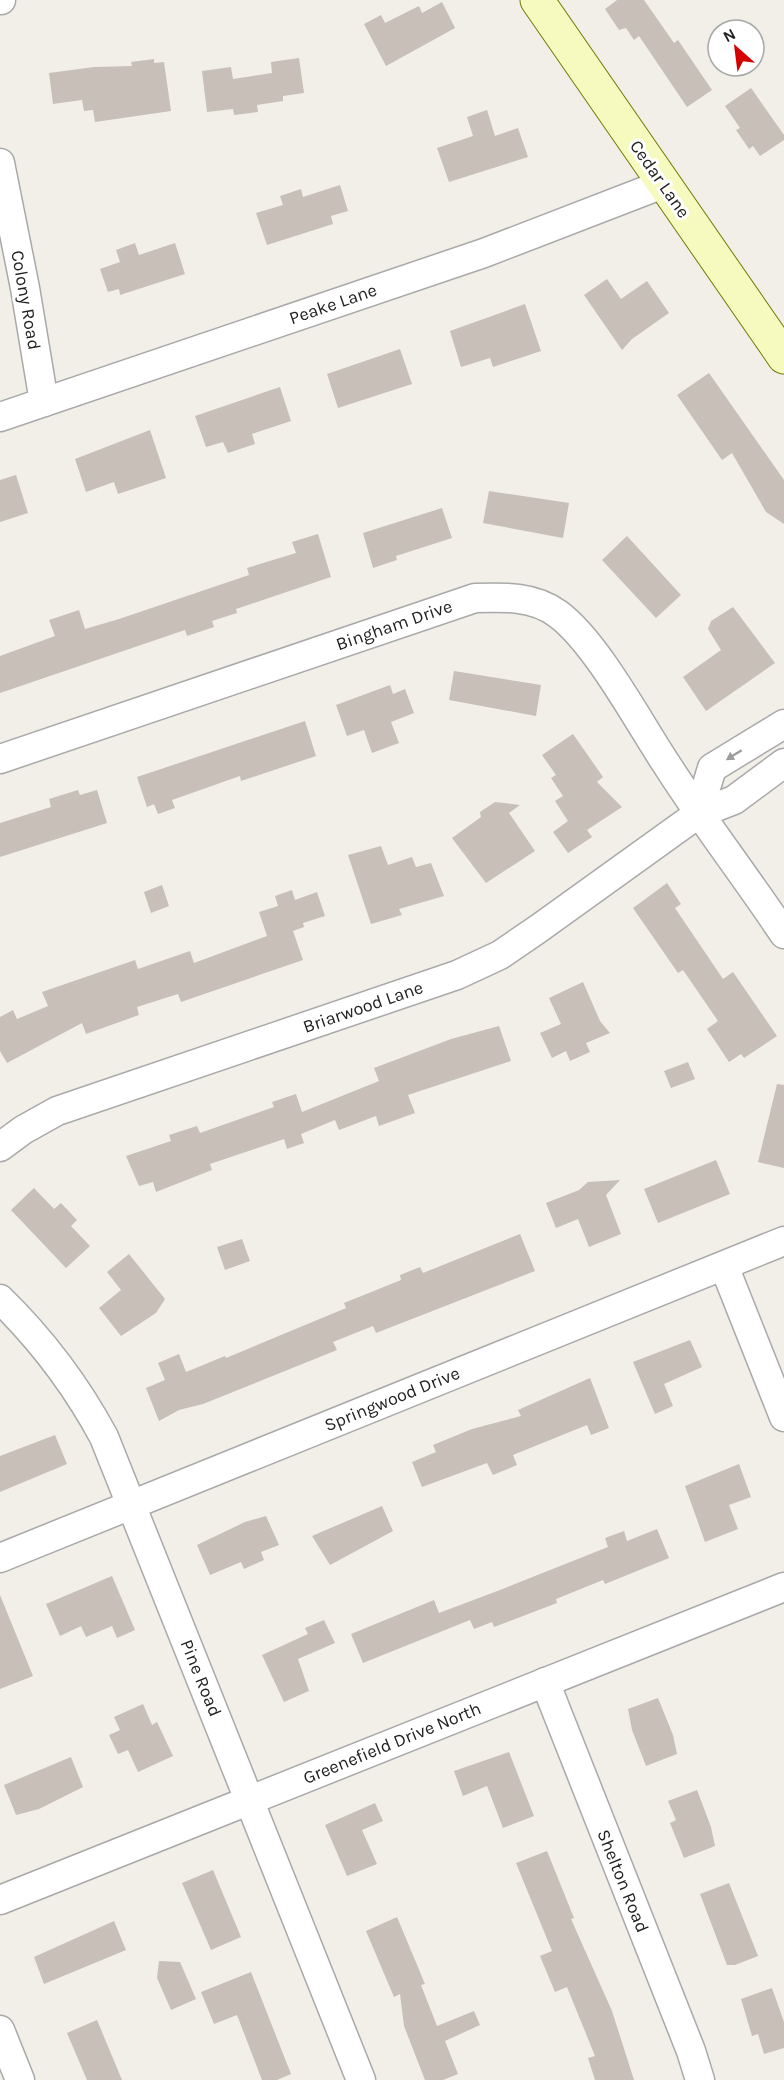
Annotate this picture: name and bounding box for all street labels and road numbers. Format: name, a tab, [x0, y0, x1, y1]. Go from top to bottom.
street label: Cedar Lane	[625, 136, 695, 222]
street label: Colony Road	[6, 249, 46, 351]
street label: Peake Lane	[286, 279, 380, 329]
street label: Bingham Drive	[333, 595, 455, 655]
street label: Briarwood Lane	[300, 976, 426, 1038]
street label: Springwood Drive	[321, 1362, 463, 1436]
street label: Pine Road	[176, 1636, 226, 1720]
street label: Greenefield Drive North	[300, 1697, 484, 1789]
street label: Shelton Road	[592, 1826, 654, 1936]

